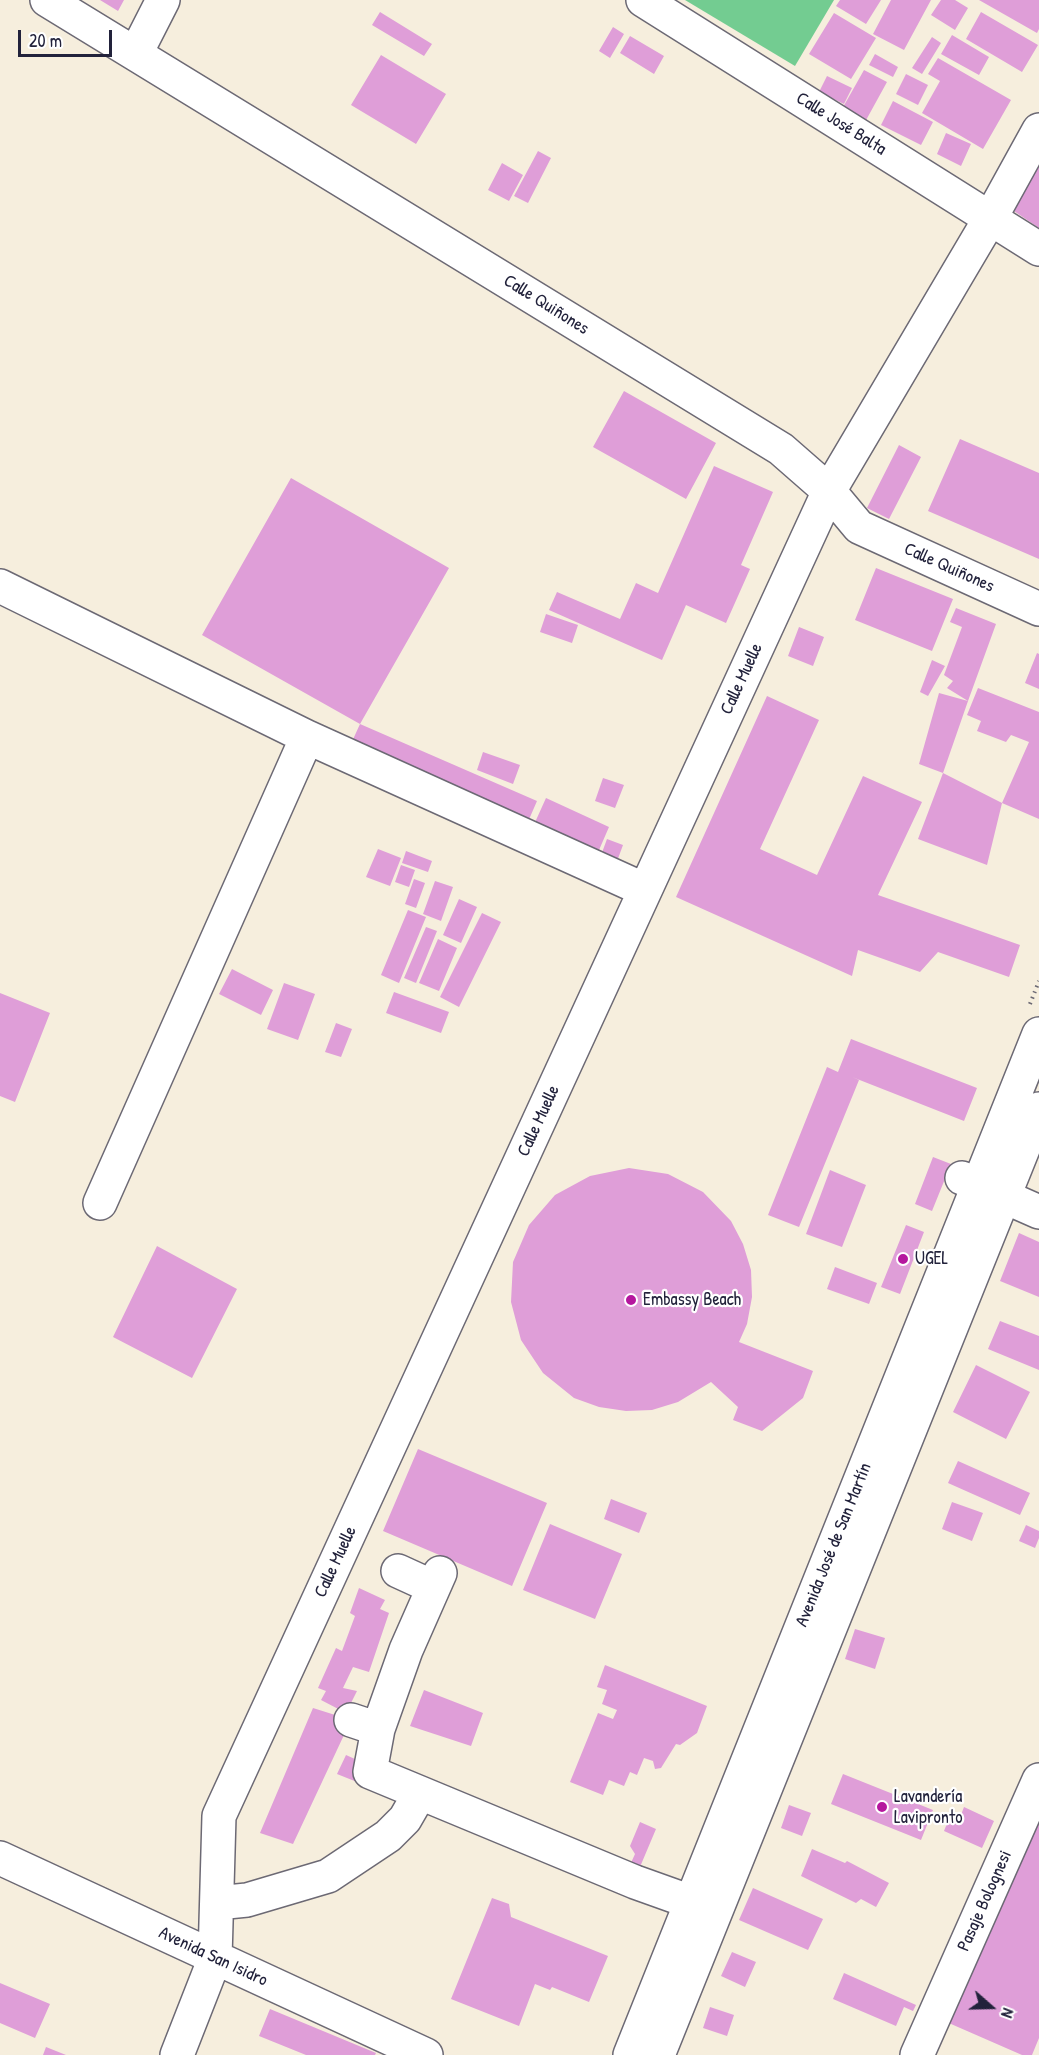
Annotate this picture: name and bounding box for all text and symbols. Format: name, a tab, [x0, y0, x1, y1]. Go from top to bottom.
scale bar	[21, 18, 116, 56]
text: 20 m	[29, 28, 62, 53]
street label: Calle José Balta	[792, 88, 890, 160]
street label: Calle Quiñones	[499, 270, 593, 340]
street label: Calle Quiñones	[900, 538, 998, 598]
street label: Calle Muelle	[716, 640, 768, 718]
street label: Calle Muelle	[513, 1082, 565, 1160]
place label: UGEL	[915, 1248, 948, 1270]
marker: UGEL	[896, 1252, 910, 1266]
place label: Embassy Beach	[643, 1289, 741, 1311]
marker: Embassy Beach	[624, 1293, 638, 1307]
street label: Avenida José de San Martín	[791, 1460, 877, 1630]
street label: Calle Muelle	[310, 1523, 362, 1601]
place label: Lavandería Lavipronto	[894, 1786, 962, 1828]
marker: Lavandería Lavipronto	[875, 1800, 889, 1814]
street label: Pasaje Bolognesi	[953, 1847, 1017, 1955]
street label: Avenida San Isidro	[155, 1922, 271, 1992]
north arrow	[961, 1977, 1021, 2037]
text: N	[996, 2005, 1020, 2021]

